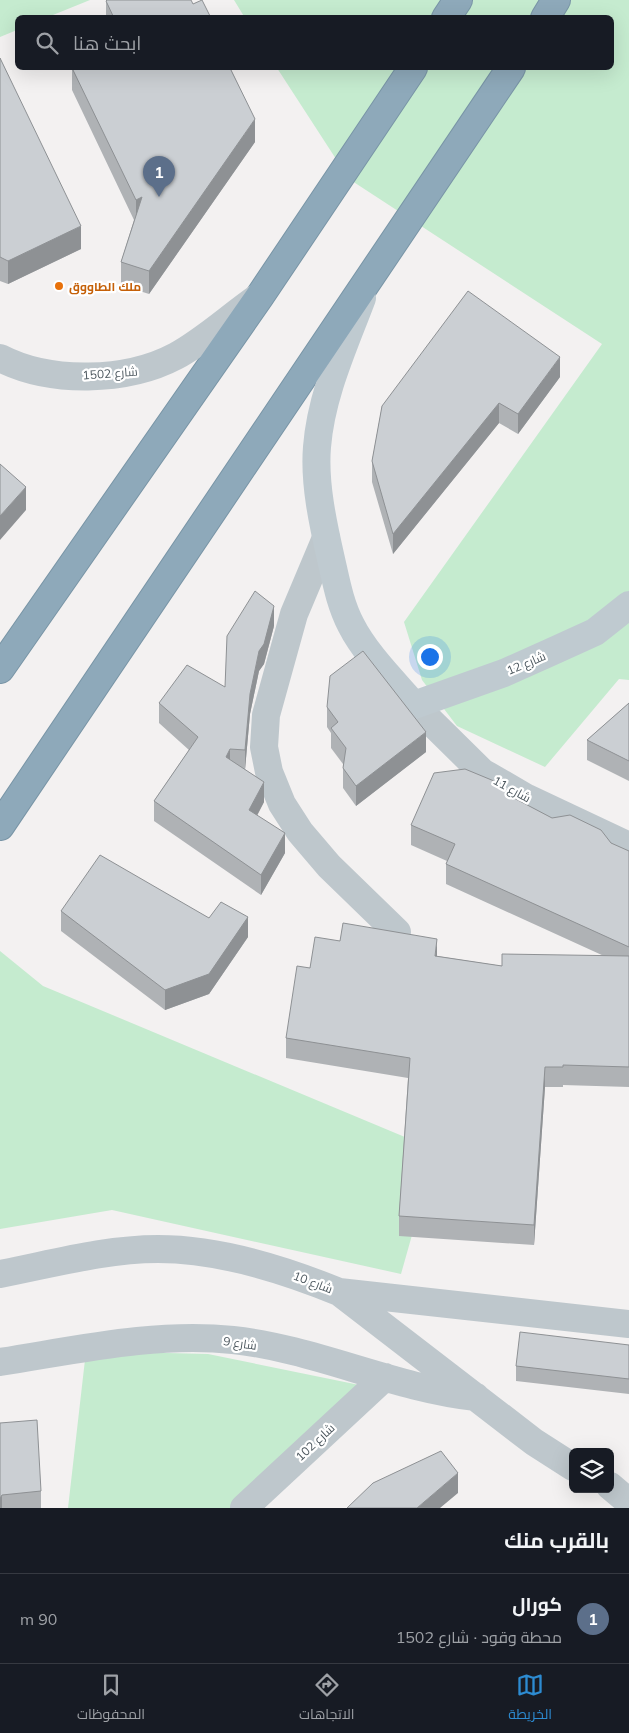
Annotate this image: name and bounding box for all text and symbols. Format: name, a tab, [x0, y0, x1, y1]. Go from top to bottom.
search box	[15, 15, 614, 70]
icon: search	[33, 29, 61, 57]
text: ابحث هنا	[73, 31, 141, 55]
pin: 1	[143, 156, 175, 197]
place label: ملك الطاووق	[69, 279, 141, 295]
marker: ملك الطاووق	[53, 280, 65, 292]
street label: شارع 1502	[82, 364, 138, 383]
your location	[417, 644, 443, 670]
street label: شارع 12	[504, 648, 548, 679]
street label: شارع 11	[490, 773, 534, 806]
street label: شارع 10	[291, 1268, 335, 1297]
street label: شارع 9	[222, 1333, 258, 1354]
street label: شارع 102	[292, 1420, 338, 1465]
map controls	[569, 1448, 614, 1493]
button: layers	[569, 1448, 614, 1493]
text: بالقرب منك	[504, 1527, 609, 1553]
text: كورال	[512, 1592, 562, 1616]
text: 90 m	[20, 1609, 57, 1629]
text: 1	[588, 1609, 598, 1629]
text: محطة وقود · شارع 1502	[396, 1627, 562, 1647]
tab: المحفوظات	[77, 1671, 145, 1727]
tab: الاتجاهات	[299, 1671, 354, 1727]
tab: الخريطة	[508, 1671, 552, 1727]

